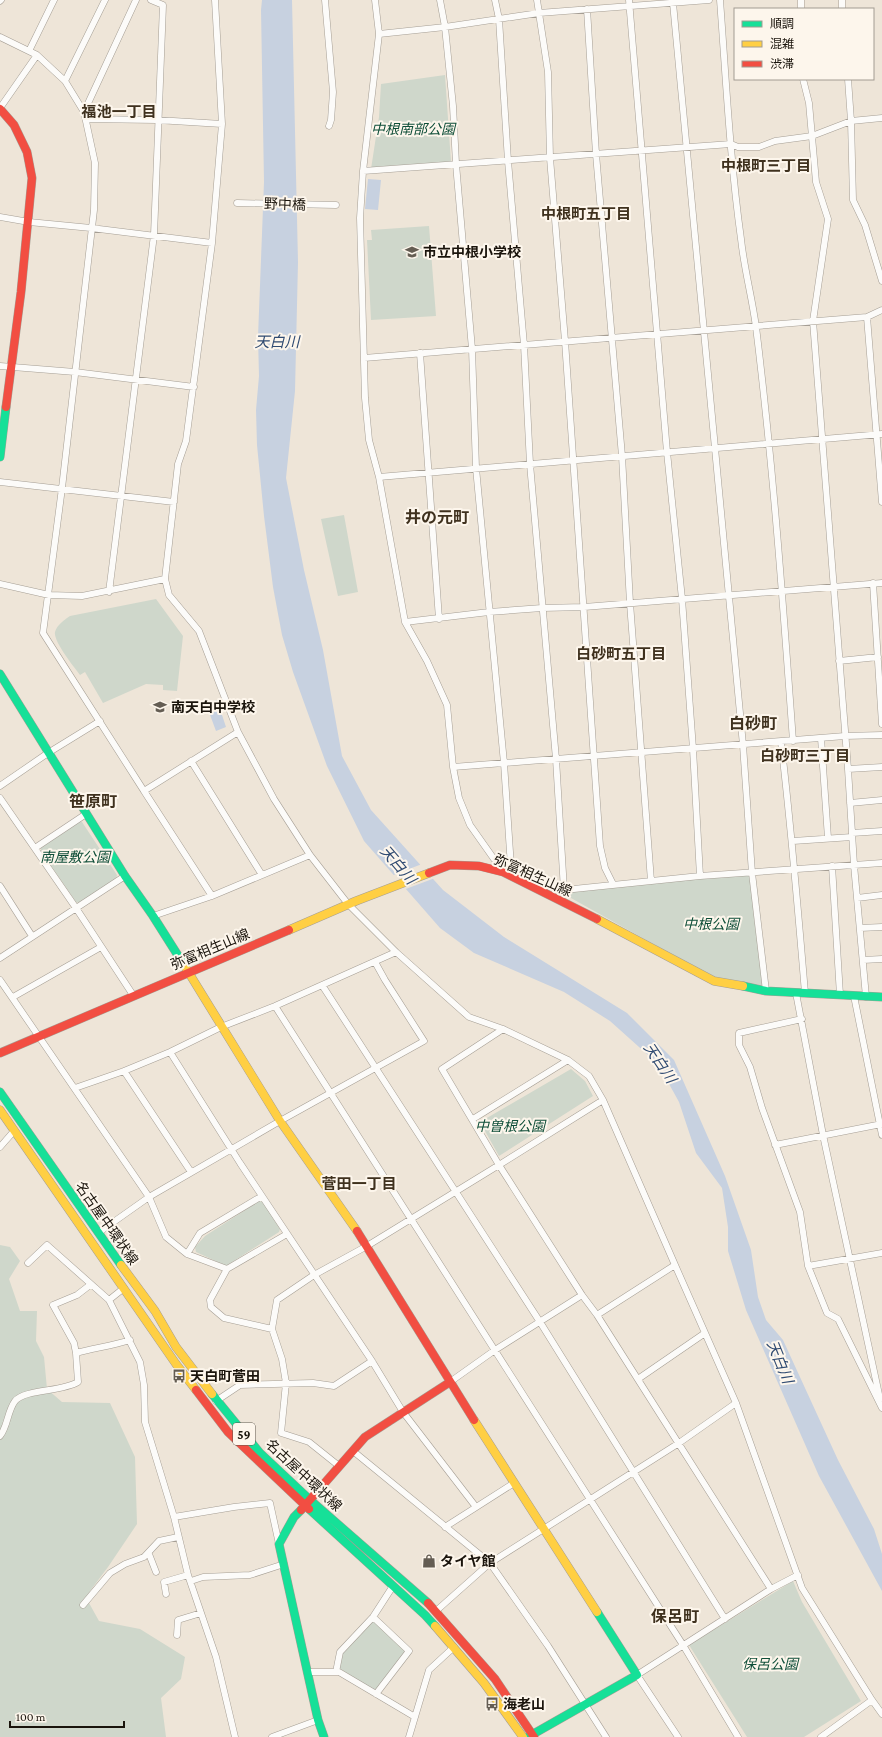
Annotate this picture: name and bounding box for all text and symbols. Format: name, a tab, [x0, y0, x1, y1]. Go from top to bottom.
legend	[734, 8, 874, 80]
text: 順調	[770, 17, 794, 31]
text: 混雑	[770, 37, 794, 51]
text: 渋滞	[770, 57, 794, 71]
district label: 福池一丁目	[80, 104, 157, 120]
park label: 中根南部公園	[371, 121, 457, 137]
district label: 中根町三丁目	[721, 158, 811, 174]
street label: 野中橋	[264, 195, 306, 213]
district label: 中根町五丁目	[541, 206, 631, 222]
school or university icon: 市立中根小学校	[404, 244, 420, 260]
place label: 市立中根小学校	[423, 244, 521, 260]
water label: 天白川	[254, 334, 301, 350]
district label: 井の元町	[405, 508, 469, 526]
district label: 白砂町五丁目	[576, 645, 666, 662]
school or university icon: 南天白中学校	[152, 699, 168, 715]
place label: 南天白中学校	[171, 699, 255, 715]
district label: 白砂町	[729, 715, 777, 732]
district label: 白砂町三丁目	[760, 747, 850, 764]
district label: 笹原町	[69, 793, 117, 810]
water label: 天白川	[377, 843, 420, 889]
park label: 南屋敷公園	[40, 849, 112, 865]
street label: 弥富相生山線	[491, 851, 575, 899]
park label: 中根公園	[683, 916, 741, 932]
street label: 弥富相生山線	[168, 925, 252, 973]
water label: 天白川	[641, 1040, 680, 1088]
park label: 中曽根公園	[475, 1118, 547, 1134]
district label: 菅田一丁目	[321, 1176, 397, 1192]
street label: 名古屋中環状線	[72, 1178, 142, 1268]
water label: 天白川	[764, 1338, 797, 1388]
bus stop icon: 天白町菅田	[171, 1368, 187, 1384]
place label: 天白町菅田	[190, 1368, 260, 1384]
road number: 59	[233, 1423, 255, 1445]
street label: 名古屋中環状線	[263, 1436, 345, 1514]
shop icon: タイヤ館	[421, 1553, 437, 1569]
place label: タイヤ館	[440, 1553, 496, 1569]
district label: 保呂町	[651, 1608, 699, 1625]
park label: 保呂公園	[742, 1656, 800, 1672]
bus stop icon: 海老山	[484, 1696, 500, 1712]
place label: 海老山	[503, 1696, 545, 1712]
scale bar	[10, 1703, 124, 1729]
text: 100 m	[16, 1710, 46, 1724]

